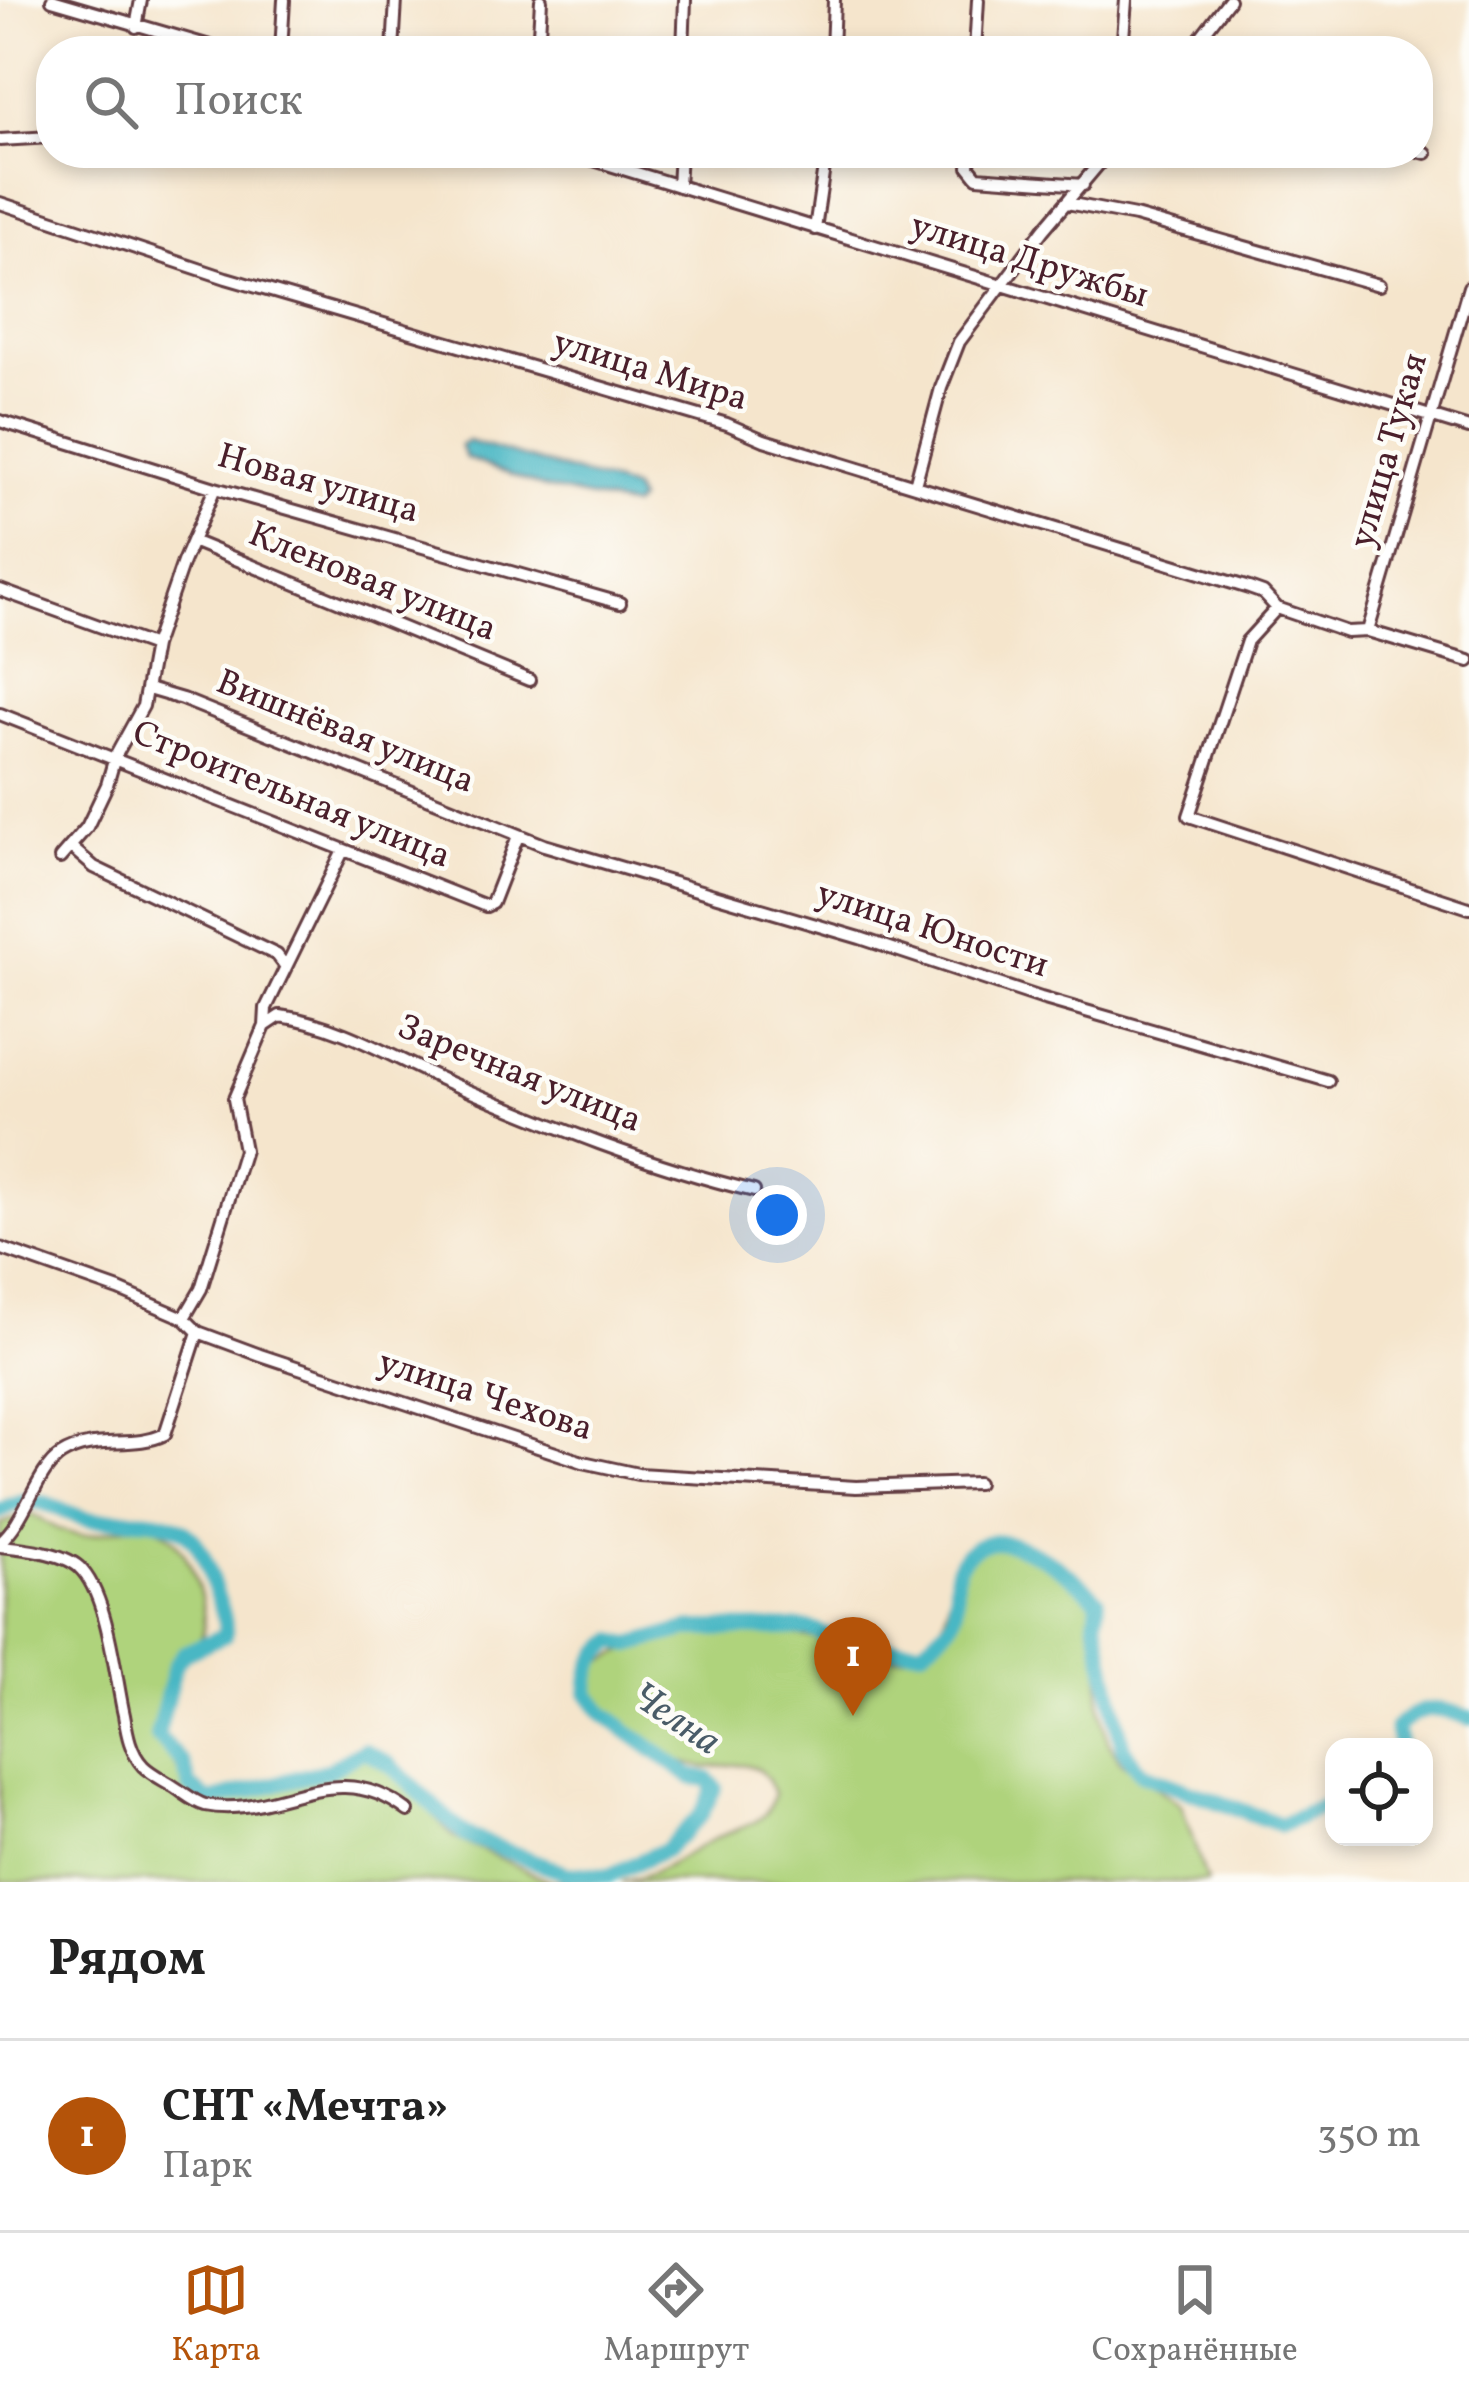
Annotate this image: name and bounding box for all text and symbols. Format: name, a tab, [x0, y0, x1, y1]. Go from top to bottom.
search box	[36, 36, 1433, 168]
icon: search	[78, 69, 144, 135]
text: Поиск	[174, 71, 303, 134]
street label: улица Дружбы	[904, 202, 1154, 322]
street label: улица Мира	[546, 319, 754, 425]
street label: улица Тукая	[1338, 348, 1442, 554]
street label: Новая улица	[211, 432, 425, 538]
street label: Кленовая улица	[240, 510, 504, 656]
street label: Вишнёвая улица	[208, 658, 482, 808]
street label: Строительная улица	[124, 709, 458, 883]
street label: улица Юности	[810, 870, 1054, 992]
street label: Заречная улица	[389, 1003, 649, 1147]
your location	[747, 1185, 807, 1245]
street label: улица Чехова	[371, 1339, 599, 1455]
pin: 1	[814, 1617, 892, 1716]
water label: Челна	[620, 1670, 730, 1770]
map controls	[1325, 1738, 1433, 1846]
button: locate	[1325, 1738, 1433, 1846]
text: Рядом	[48, 1925, 206, 1996]
text: СНТ «Мечта»	[162, 2077, 449, 2140]
text: 1	[79, 2109, 95, 2163]
text: 350 m	[1317, 2109, 1421, 2163]
text: Парк	[162, 2140, 252, 2194]
tab: Карта	[171, 2257, 261, 2375]
tab: Маршрут	[604, 2257, 749, 2375]
tab: Сохранённые	[1092, 2257, 1298, 2375]

